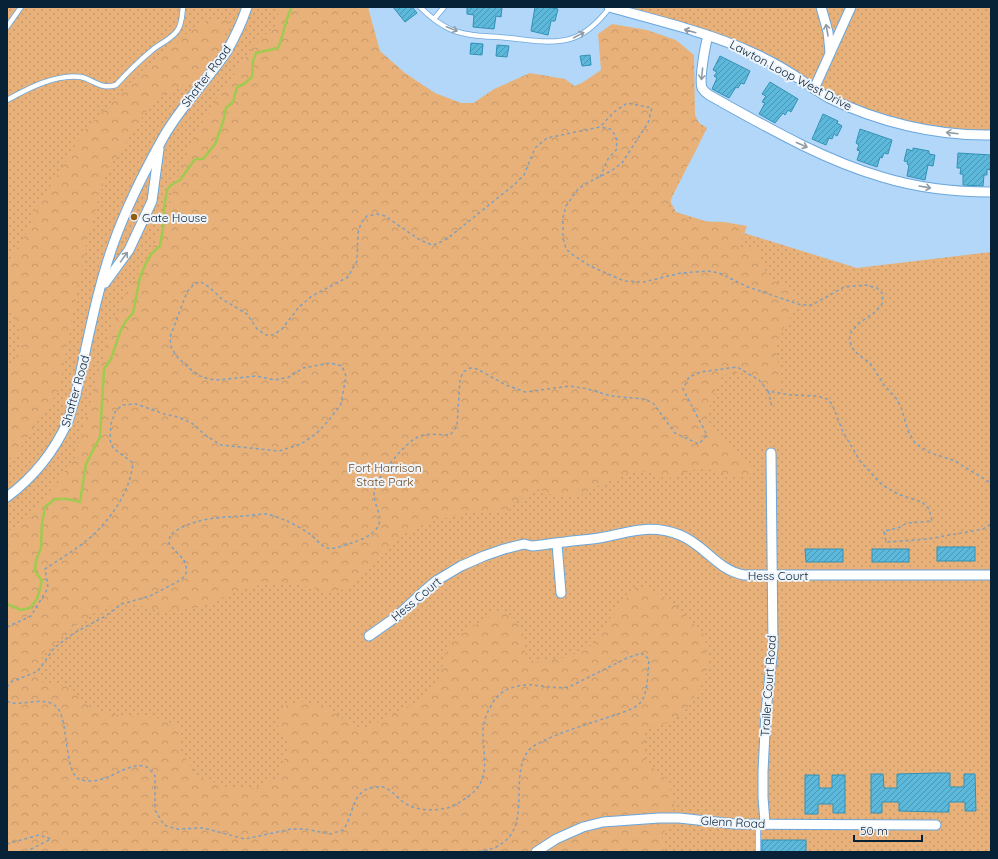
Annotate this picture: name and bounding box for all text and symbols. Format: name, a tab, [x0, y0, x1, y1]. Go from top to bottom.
one-way arrow	[823, 24, 831, 37]
one-way arrow	[445, 26, 457, 34]
one-way arrow	[684, 27, 697, 34]
one-way arrow	[573, 30, 585, 38]
street label: Lawton Loop West Drive	[727, 36, 855, 114]
street label: Shafter Road	[178, 42, 234, 110]
one-way arrow	[698, 68, 706, 81]
one-way arrow	[946, 129, 959, 137]
one-way arrow	[796, 142, 808, 149]
one-way arrow	[918, 183, 931, 191]
place label: Gate House	[142, 210, 207, 225]
marker: Gate House	[129, 212, 139, 222]
one-way arrow	[120, 252, 128, 263]
street label: Shafter Road	[58, 354, 92, 428]
park label: Fort Harrison State Park	[348, 460, 422, 489]
street label: Hess Court	[748, 568, 808, 583]
street label: Hess Court	[388, 574, 444, 624]
street label: Trailer Court Road	[757, 635, 779, 737]
street label: Glenn Road	[700, 813, 766, 831]
scale bar	[854, 817, 922, 843]
text: 50 m	[860, 823, 888, 838]

